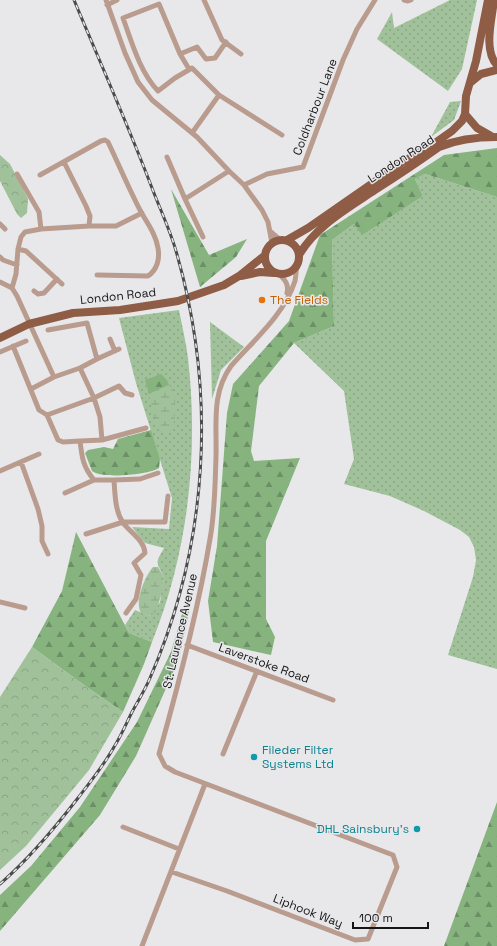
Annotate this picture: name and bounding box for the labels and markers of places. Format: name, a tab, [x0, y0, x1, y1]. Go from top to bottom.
place label: The Fields	[270, 292, 328, 308]
marker: The Fields	[257, 295, 267, 305]
place label: Fileder Filter Systems Ltd	[262, 742, 334, 772]
marker: Fileder Filter Systems Ltd	[249, 752, 259, 762]
place label: DHL Sainsbury's	[317, 821, 409, 837]
marker: DHL Sainsbury's	[412, 824, 422, 834]

